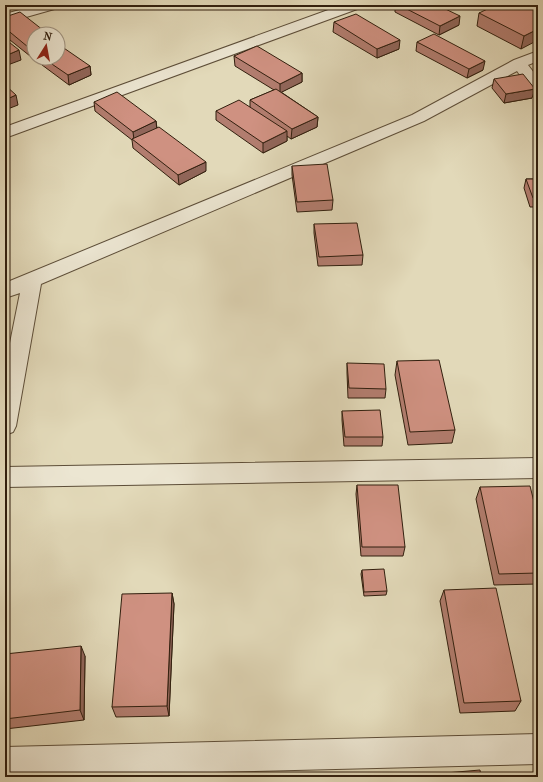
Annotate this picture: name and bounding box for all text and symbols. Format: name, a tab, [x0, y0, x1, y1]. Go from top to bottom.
north arrow	[26, 26, 66, 66]
text: N	[42, 29, 54, 44]

